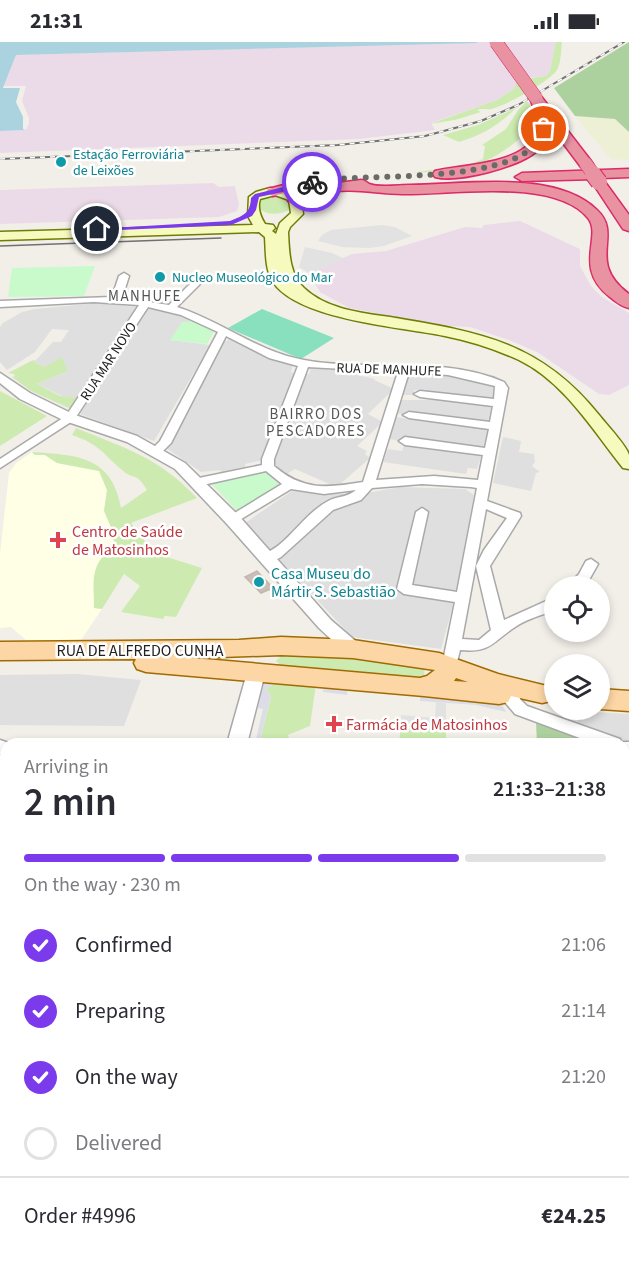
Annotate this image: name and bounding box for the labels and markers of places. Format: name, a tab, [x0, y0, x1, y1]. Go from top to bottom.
pin	[518, 103, 569, 154]
place label: Estação Ferroviária de Leixões	[73, 145, 184, 181]
marker: Estação Ferroviária de Leixões	[54, 155, 68, 169]
pin	[71, 203, 122, 254]
place label: Nucleo Museológico do Mar	[172, 268, 333, 288]
marker: Nucleo Museológico do Mar	[153, 270, 167, 284]
place label: Centro de Saúde de Matosinhos	[72, 521, 183, 561]
marker: Centro de Saúde de Matosinhos	[49, 531, 67, 549]
place label: Casa Museu do Mártir S. Sebastião	[271, 563, 396, 603]
marker: Casa Museu do Mártir S. Sebastião	[252, 575, 266, 589]
place label: Farmácia de Matosinhos	[346, 714, 508, 736]
marker: Farmácia de Matosinhos	[327, 717, 341, 731]

